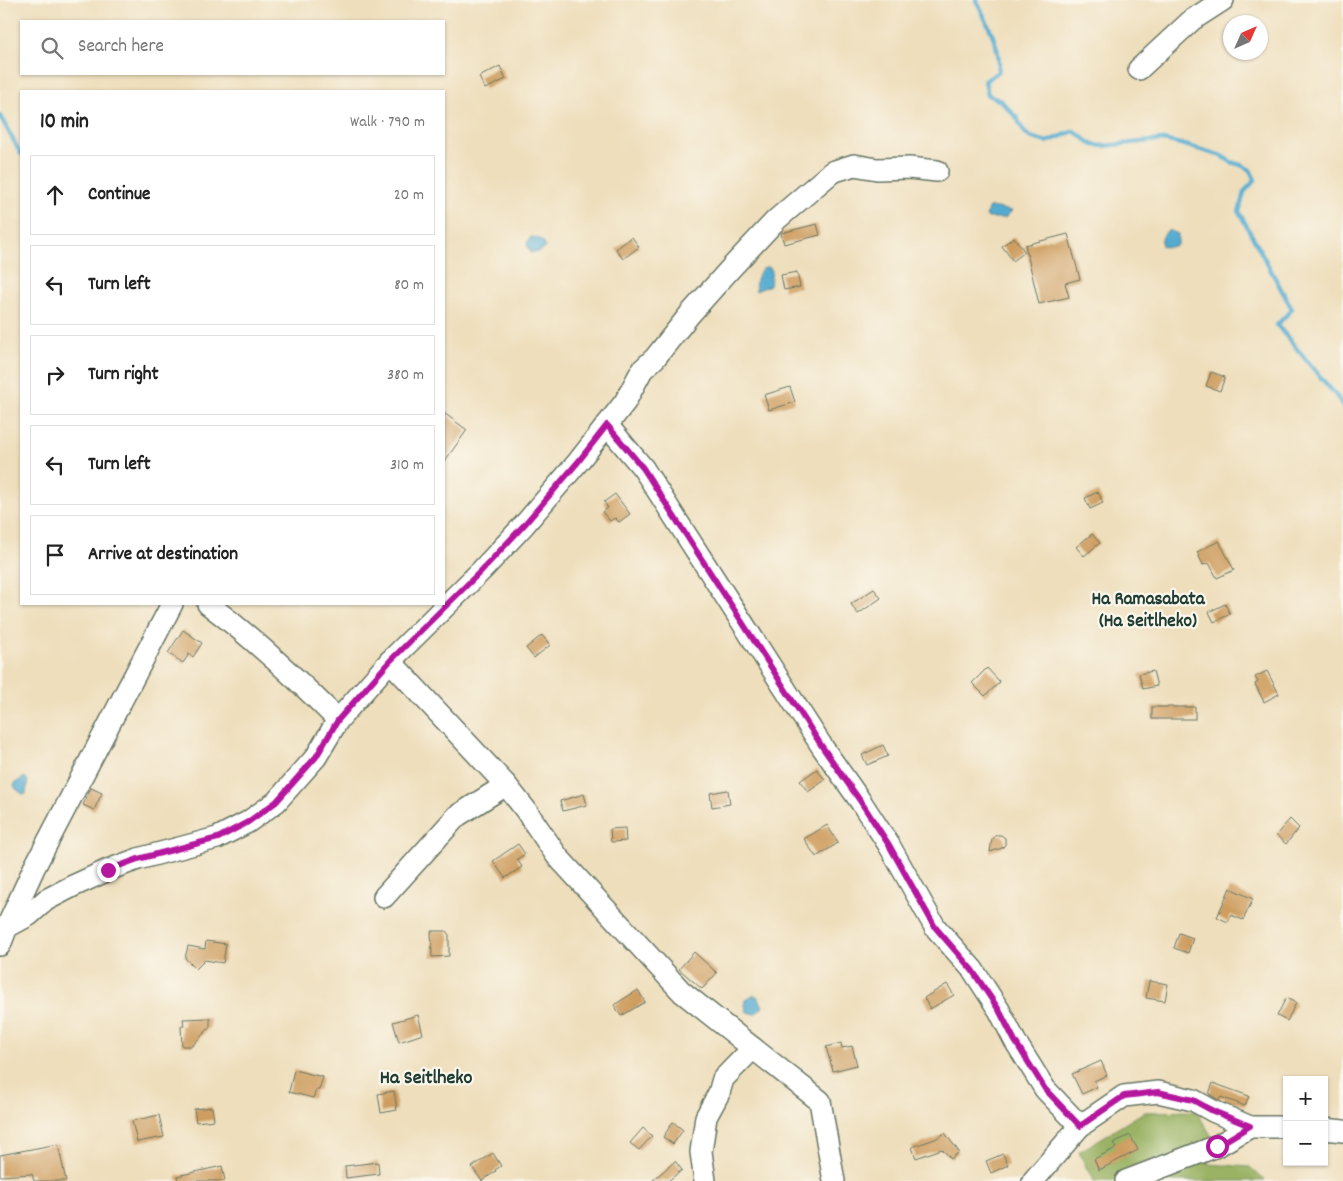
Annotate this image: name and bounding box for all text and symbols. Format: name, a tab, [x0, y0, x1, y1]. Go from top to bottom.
north arrow	[1223, 15, 1268, 60]
search box	[20, 20, 445, 75]
icon: search	[38, 34, 66, 62]
text: Search here	[78, 34, 164, 61]
text: 10 min	[40, 108, 89, 138]
text: Walk · 790 m	[350, 111, 425, 134]
icon: ahead	[41, 181, 69, 209]
text: Continue	[88, 182, 150, 209]
text: 20 m	[394, 184, 424, 207]
icon: left	[41, 271, 69, 299]
text: Turn left	[88, 272, 151, 299]
text: 80 m	[394, 274, 424, 297]
icon: right	[41, 361, 69, 389]
text: Turn right	[88, 362, 159, 389]
text: 380 m	[387, 364, 424, 387]
icon: left	[41, 451, 69, 479]
text: Turn left	[88, 452, 151, 479]
text: 310 m	[390, 454, 424, 477]
icon: arrive	[41, 541, 69, 569]
text: Arrive at destination	[88, 542, 238, 569]
district label: Ha Ramasabata (Ha Seitlheko)	[1091, 587, 1206, 636]
route end	[97, 859, 120, 882]
district label: Ha Seitlheko	[380, 1065, 472, 1093]
map controls	[1283, 1076, 1328, 1166]
button: +	[1283, 1076, 1328, 1121]
button: −	[1283, 1121, 1328, 1166]
route start	[1206, 1135, 1229, 1158]

